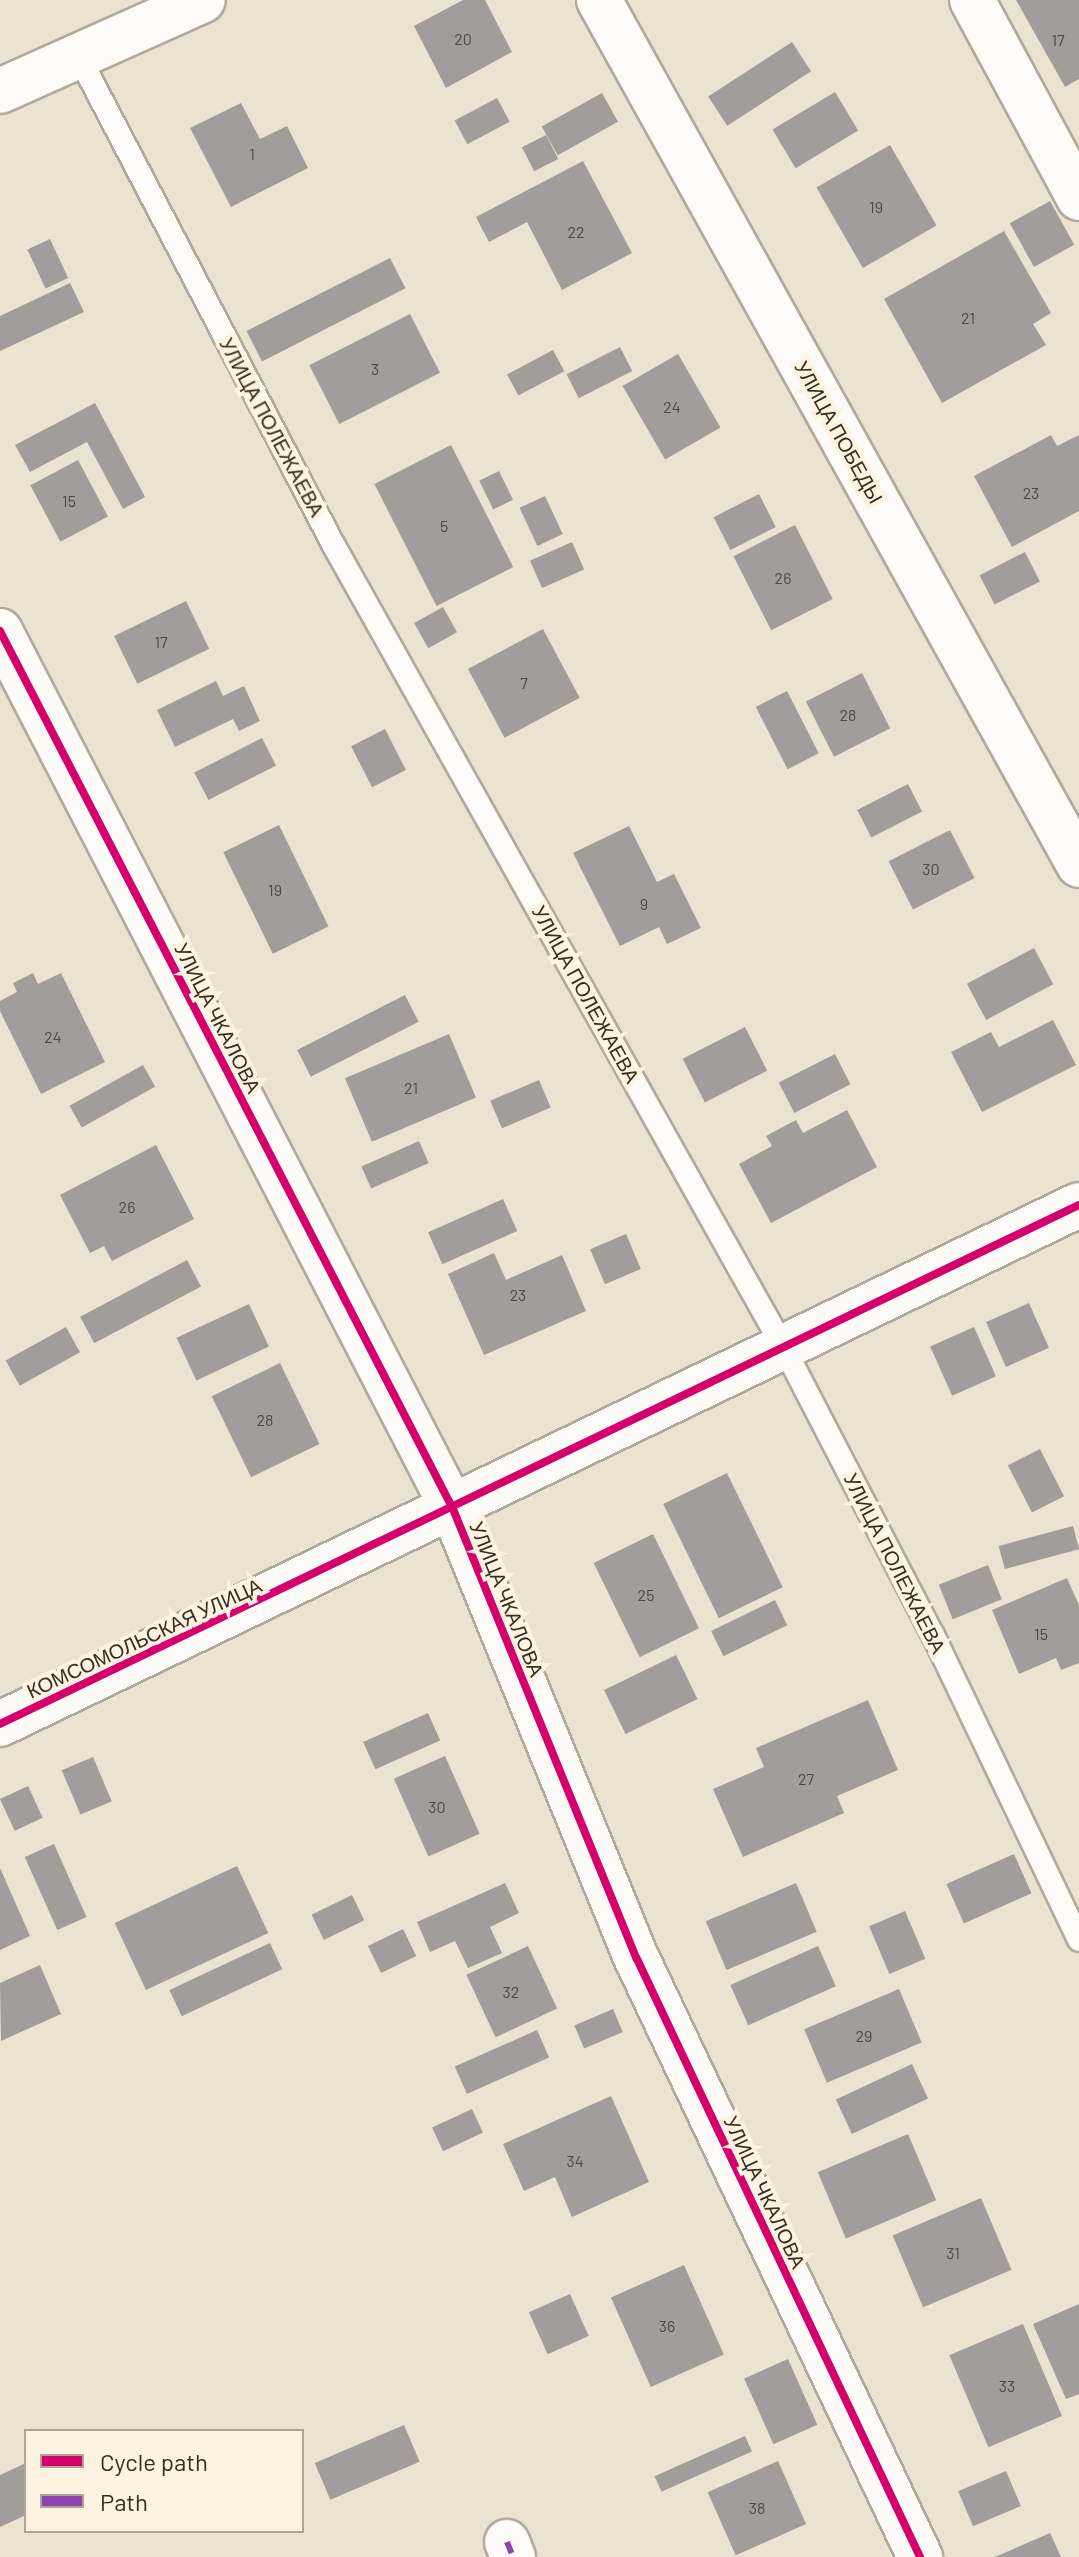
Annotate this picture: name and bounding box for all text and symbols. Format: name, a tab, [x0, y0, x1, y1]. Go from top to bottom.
house number: 20	[454, 29, 472, 49]
house number: 17	[1051, 30, 1065, 50]
house number: 1	[249, 144, 255, 164]
house number: 19	[869, 197, 883, 217]
house number: 22	[567, 222, 585, 242]
house number: 21	[961, 308, 975, 328]
street label: УЛИЦА ПОЛЕЖАЕВА	[215, 334, 329, 520]
street label: УЛИЦА ПОБЕДЫ	[790, 357, 888, 507]
house number: 3	[371, 359, 379, 379]
house number: 24	[663, 397, 681, 417]
house number: 23	[1023, 483, 1039, 503]
house number: 15	[62, 491, 76, 511]
house number: 5	[440, 516, 448, 536]
house number: 26	[775, 568, 791, 588]
house number: 17	[154, 632, 168, 652]
house number: 7	[520, 673, 528, 693]
house number: 28	[840, 705, 856, 725]
house number: 30	[922, 859, 940, 879]
house number: 19	[268, 880, 282, 900]
house number: 9	[640, 894, 648, 914]
street label: УЛИЦА ПОЛЕЖАЕВА	[527, 901, 645, 1087]
street label: УЛИЦА ЧКАЛОВА	[170, 939, 266, 1097]
house number: 24	[44, 1027, 62, 1047]
house number: 21	[404, 1078, 418, 1098]
house number: 26	[119, 1197, 135, 1217]
house number: 23	[510, 1285, 526, 1305]
house number: 28	[257, 1410, 273, 1430]
street label: УЛИЦА ПОЛЕЖАЕВА	[839, 1469, 951, 1657]
street label: УЛИЦА ЧКАЛОВА	[465, 1518, 549, 1680]
street label: КОМСОМОЛЬСКАЯ УЛИЦА	[23, 1573, 265, 1703]
house number: 25	[638, 1585, 654, 1605]
house number: 15	[1034, 1624, 1048, 1644]
house number: 27	[798, 1769, 814, 1789]
house number: 30	[428, 1797, 446, 1817]
house number: 32	[503, 1982, 519, 2002]
house number: 29	[856, 2026, 872, 2046]
street label: УЛИЦА ЧКАЛОВА	[719, 2112, 811, 2272]
house number: 34	[566, 2151, 584, 2171]
house number: 31	[946, 2243, 960, 2263]
house number: 36	[659, 2316, 675, 2336]
house number: 33	[999, 2376, 1015, 2396]
legend	[24, 2429, 304, 2533]
text: Cycle path	[100, 2447, 208, 2476]
text: Path	[100, 2487, 148, 2516]
house number: 38	[749, 2498, 765, 2518]

